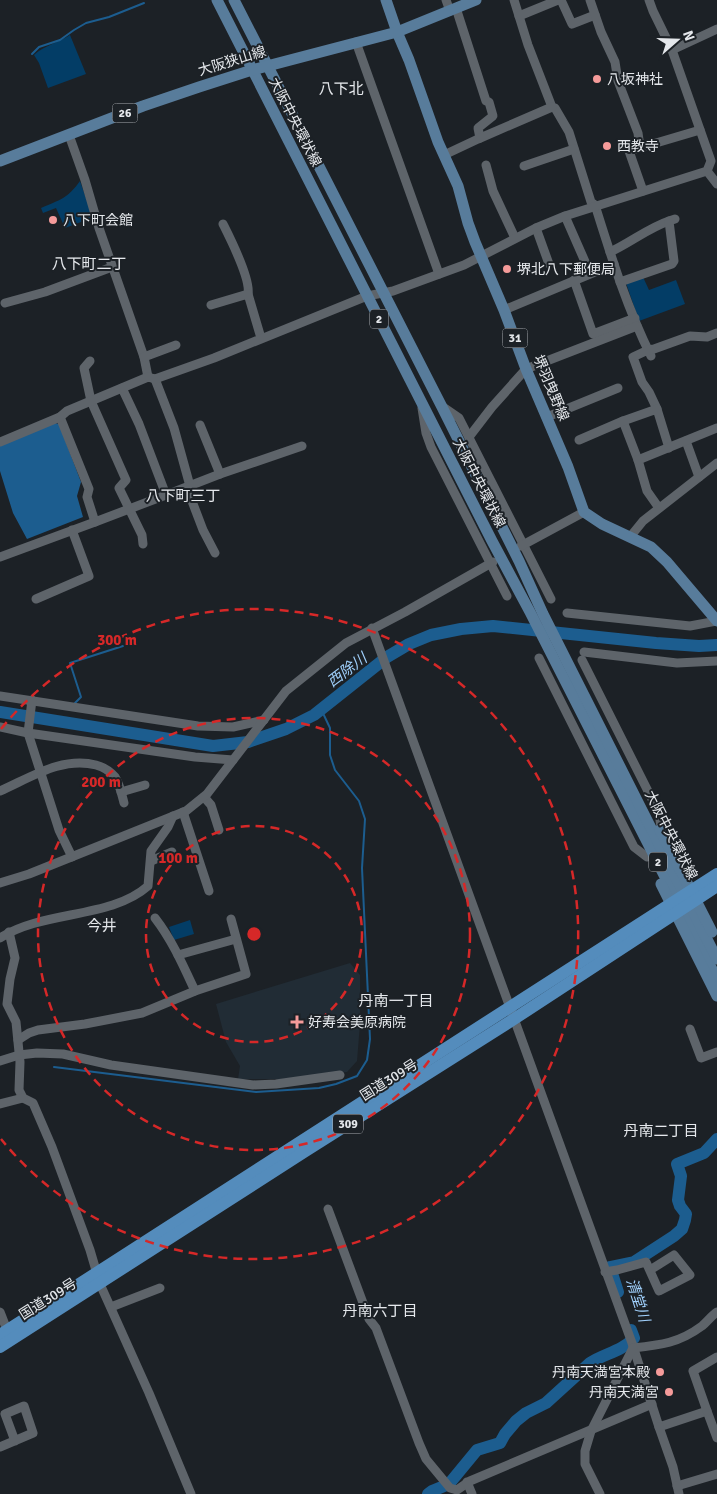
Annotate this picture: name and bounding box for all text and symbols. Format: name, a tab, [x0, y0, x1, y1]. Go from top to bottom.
north arrow	[652, 15, 702, 65]
text: N	[679, 28, 698, 43]
street label: 大阪狭山線	[196, 43, 268, 79]
place label: 八坂神社	[607, 71, 663, 88]
marker: 八坂神社	[591, 73, 603, 85]
street label: 大阪中央環状線	[265, 74, 325, 170]
district label: 八下北	[318, 80, 364, 98]
road number: 26	[112, 104, 138, 122]
place label: 西教寺	[617, 138, 659, 155]
marker: 西教寺	[601, 140, 613, 152]
place label: 八下町会館	[63, 212, 133, 229]
marker: 八下町会館	[47, 214, 59, 226]
district label: 八下町二丁	[51, 255, 127, 273]
place label: 堺北八下郵便局	[517, 261, 615, 278]
marker: 堺北八下郵便局	[501, 263, 513, 275]
road number: 2	[370, 310, 388, 328]
road number: 31	[502, 328, 528, 348]
street label: 堺羽曳野線	[530, 352, 572, 424]
street label: 大阪中央環状線	[449, 435, 509, 531]
district label: 八下町三丁	[145, 487, 221, 505]
text: 300 m	[97, 631, 137, 649]
water label: 西除川	[324, 648, 372, 691]
text: 200 m	[81, 773, 121, 791]
street label: 大阪中央環状線	[641, 787, 701, 883]
text: 100 m	[158, 849, 198, 867]
road number: 2	[649, 852, 667, 872]
district label: 今井	[87, 917, 117, 935]
centre of rings	[245, 925, 263, 943]
district label: 丹南一丁目	[358, 992, 434, 1010]
place label: 好寿会美原病院	[308, 1014, 406, 1031]
marker: 好寿会美原病院	[290, 1015, 304, 1029]
street label: 国道309号	[357, 1056, 421, 1104]
road number: 309	[333, 1114, 363, 1134]
district label: 丹南二丁目	[623, 1122, 699, 1140]
street label: 国道309号	[16, 1275, 80, 1323]
water label: 清堂川	[622, 1276, 654, 1326]
district label: 丹南六丁目	[342, 1302, 418, 1320]
place label: 丹南天満宮本殿	[552, 1364, 650, 1381]
marker: 丹南天満宮本殿	[654, 1366, 666, 1378]
place label: 丹南天満宮	[589, 1384, 659, 1401]
marker: 丹南天満宮	[663, 1386, 675, 1398]

